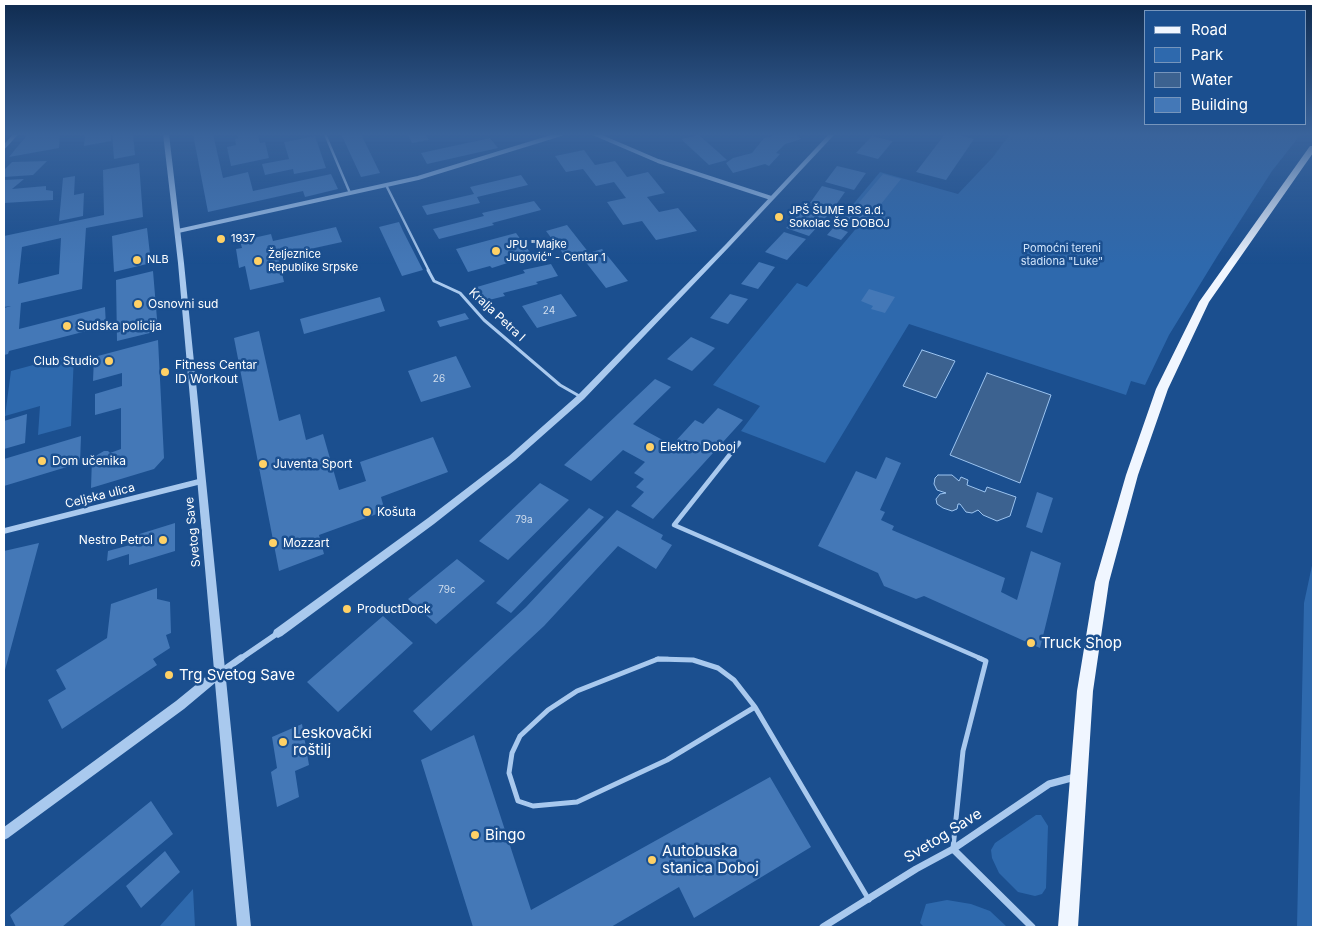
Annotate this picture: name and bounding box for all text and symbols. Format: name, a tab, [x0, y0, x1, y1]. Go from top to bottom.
legend	[1144, 10, 1307, 125]
text: Road	[1191, 20, 1227, 39]
text: Park	[1191, 45, 1223, 64]
text: Water	[1191, 70, 1233, 89]
text: Building	[1191, 95, 1248, 114]
place label: JPŠ ŠUME RS a.d. Sokolac ŠG DOBOJ	[789, 204, 890, 230]
marker: JPŠ ŠUME RS a.d. Sokolac ŠG DOBOJ	[773, 211, 785, 223]
place label: 1937	[231, 232, 255, 246]
marker: 1937	[215, 233, 227, 245]
place label: JPU "Majke Jugović" - Centar 1	[506, 238, 606, 264]
park label: Pomoćni tereni stadiona "Luke"	[1021, 242, 1103, 268]
marker: JPU "Majke Jugović" - Centar 1	[490, 245, 502, 257]
place label: Željeznice Republike Srpske	[268, 248, 358, 274]
place label: NLB	[147, 253, 169, 267]
marker: NLB	[131, 254, 143, 266]
marker: Željeznice Republike Srpske	[252, 255, 264, 267]
street label: Kralja Petra I	[466, 285, 528, 345]
place label: Osnovni sud	[148, 297, 218, 311]
marker: Osnovni sud	[132, 298, 144, 310]
house number: 24	[543, 305, 555, 317]
place label: Sudska policija	[77, 319, 162, 333]
marker: Sudska policija	[61, 320, 73, 332]
place label: Club Studio	[33, 354, 99, 368]
marker: Club Studio	[103, 355, 115, 367]
place label: Fitness Centar ID Workout	[175, 358, 257, 386]
marker: Fitness Centar ID Workout	[159, 366, 171, 378]
house number: 26	[433, 373, 445, 385]
place label: Elektro Doboj	[660, 440, 736, 454]
marker: Elektro Doboj	[644, 441, 656, 453]
place label: Dom učenika	[52, 454, 126, 468]
marker: Dom učenika	[36, 455, 48, 467]
place label: Juventa Sport	[273, 457, 353, 471]
marker: Juventa Sport	[257, 458, 269, 470]
street label: Celjska ulica	[64, 480, 136, 512]
street label: Svetog Save	[182, 496, 204, 568]
place label: Košuta	[377, 505, 416, 519]
marker: Košuta	[361, 506, 373, 518]
house number: 79a	[515, 514, 533, 526]
place label: Nestro Petrol	[79, 533, 153, 547]
marker: Nestro Petrol	[157, 534, 169, 546]
place label: Mozzart	[283, 536, 329, 550]
marker: Mozzart	[267, 537, 279, 549]
house number: 79c	[438, 584, 456, 596]
place label: ProductDock	[357, 602, 431, 616]
marker: ProductDock	[341, 603, 353, 615]
place label: Truck Shop	[1041, 634, 1122, 652]
marker: Truck Shop	[1025, 637, 1037, 649]
place label: Trg Svetog Save	[179, 666, 295, 684]
marker: Trg Svetog Save	[163, 669, 175, 681]
place label: Leskovački roštilj	[293, 724, 372, 759]
marker: Leskovački roštilj	[277, 736, 289, 748]
street label: Svetog Save	[901, 805, 985, 867]
place label: Bingo	[485, 826, 526, 844]
marker: Bingo	[469, 829, 481, 841]
place label: Autobuska stanica Doboj	[662, 842, 759, 877]
marker: Autobuska stanica Doboj	[646, 854, 658, 866]

